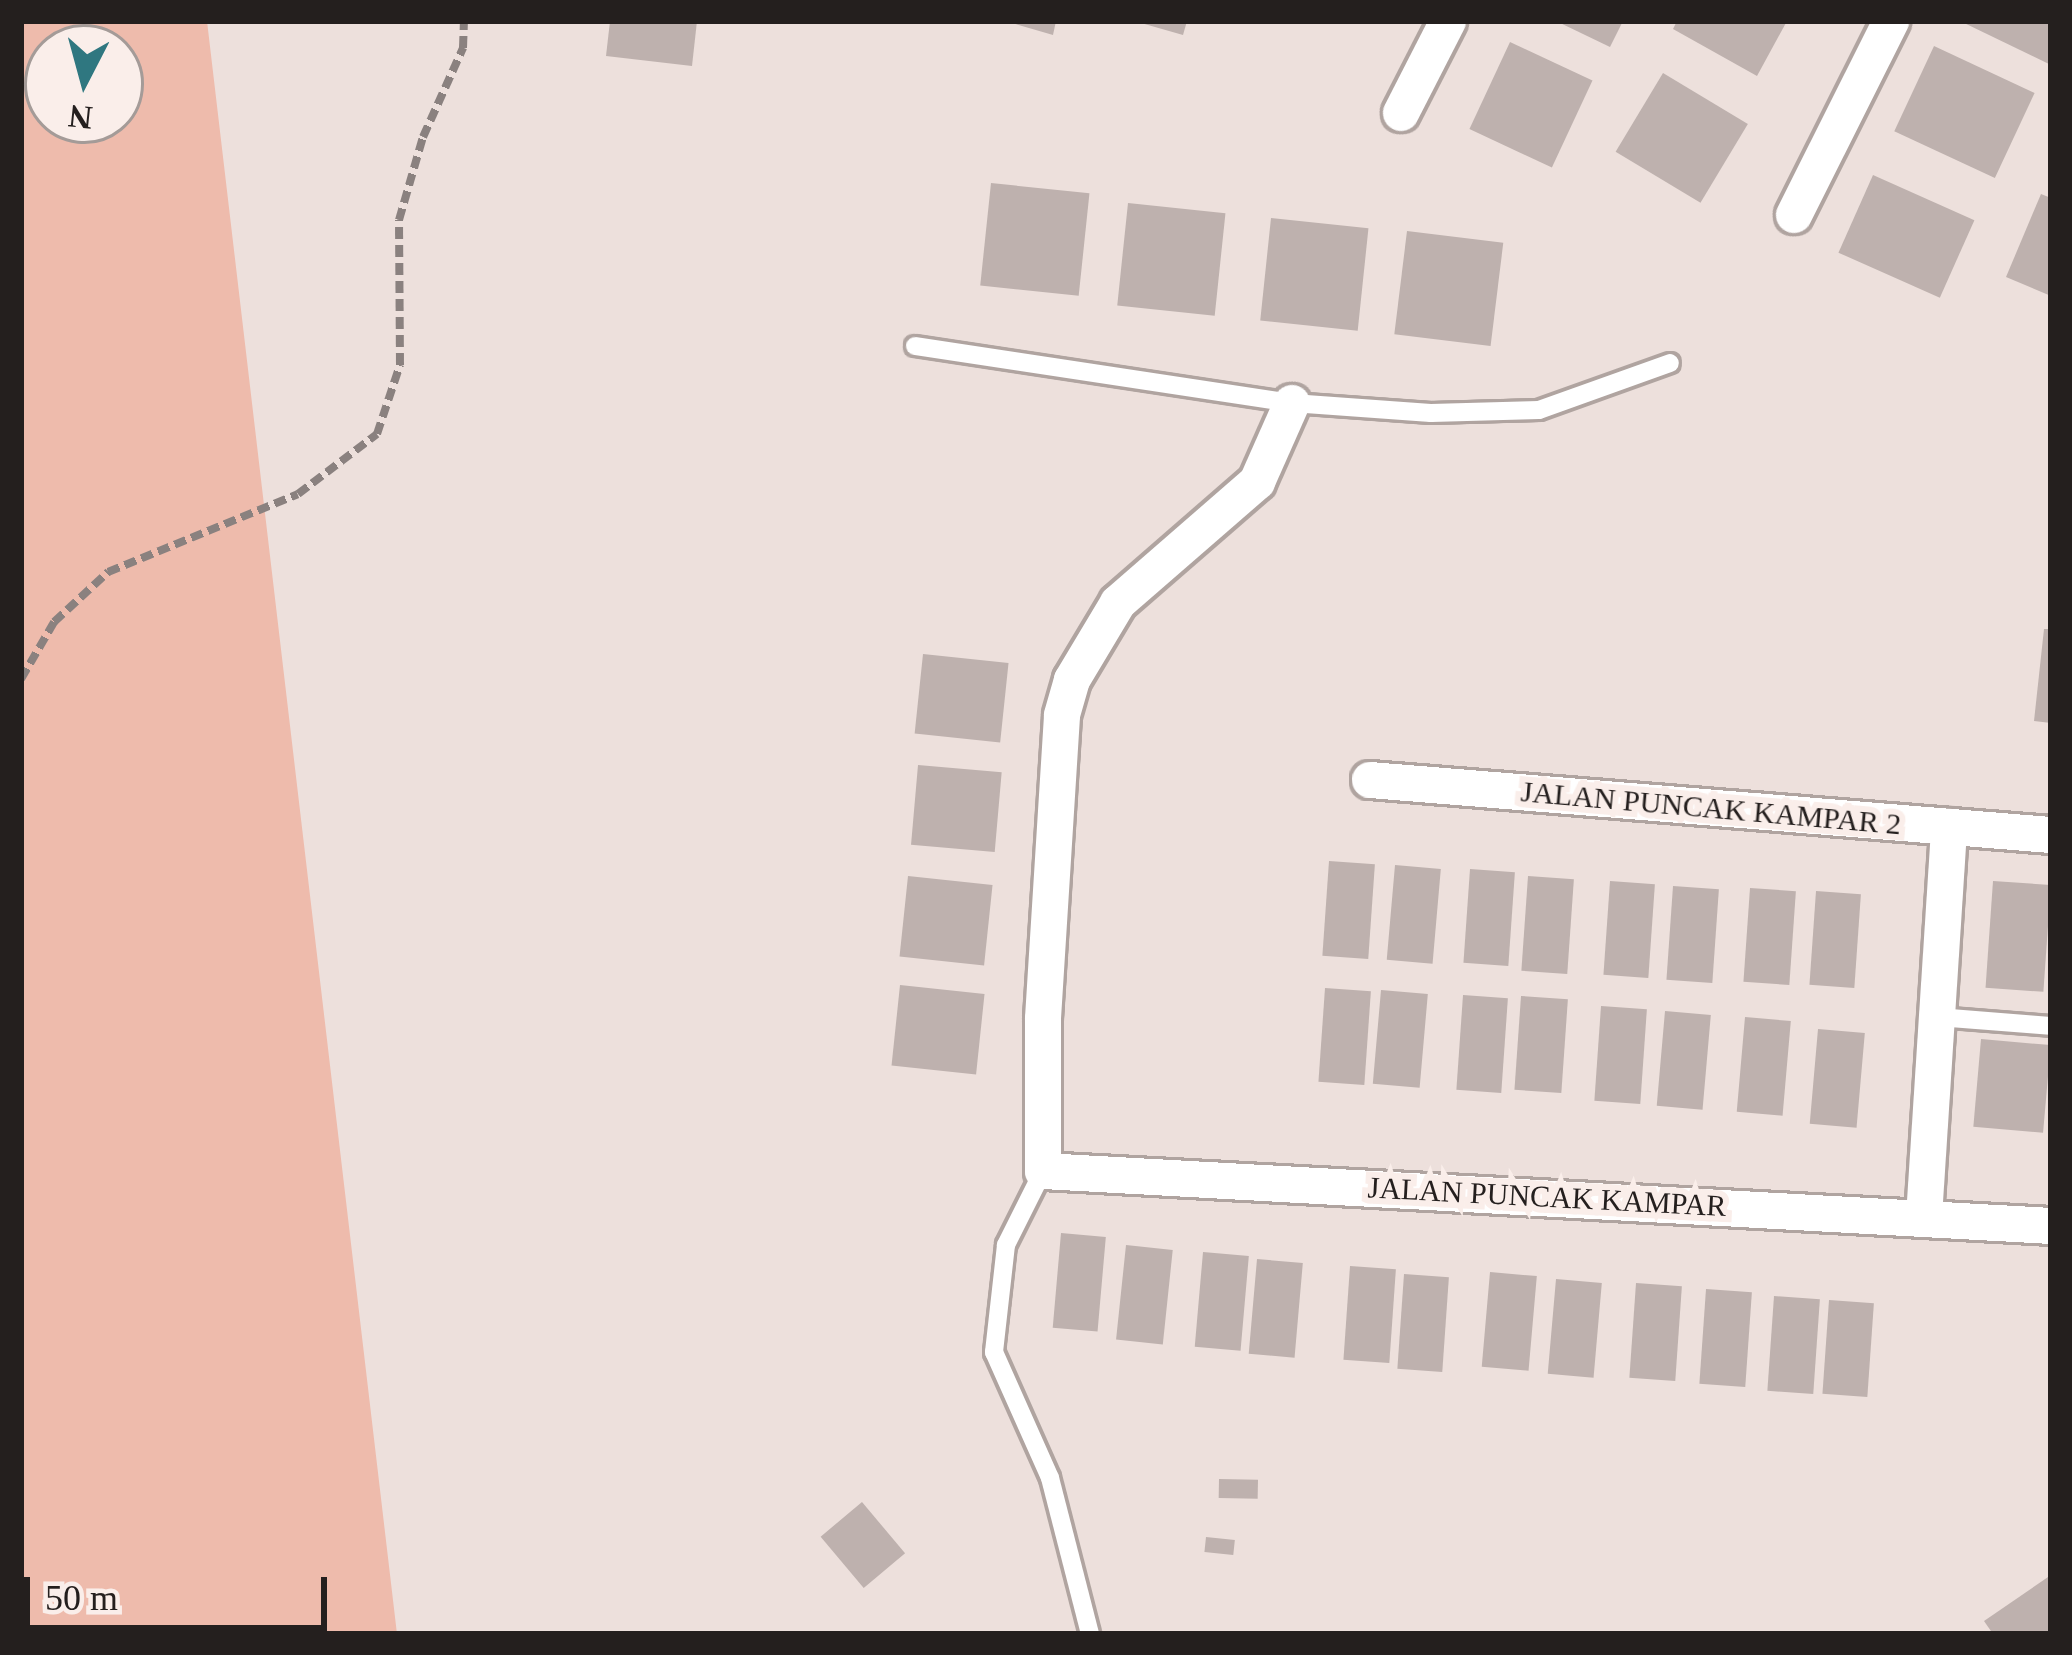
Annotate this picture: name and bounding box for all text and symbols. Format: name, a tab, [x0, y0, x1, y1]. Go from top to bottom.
north arrow	[24, 24, 144, 144]
text: N	[67, 98, 94, 136]
street label: JALAN PUNCAK KAMPAR 2	[1519, 773, 1903, 843]
street label: JALAN PUNCAK KAMPAR	[1367, 1170, 1727, 1224]
scale bar	[30, 1553, 333, 1627]
text: 50 m	[45, 1578, 118, 1618]

